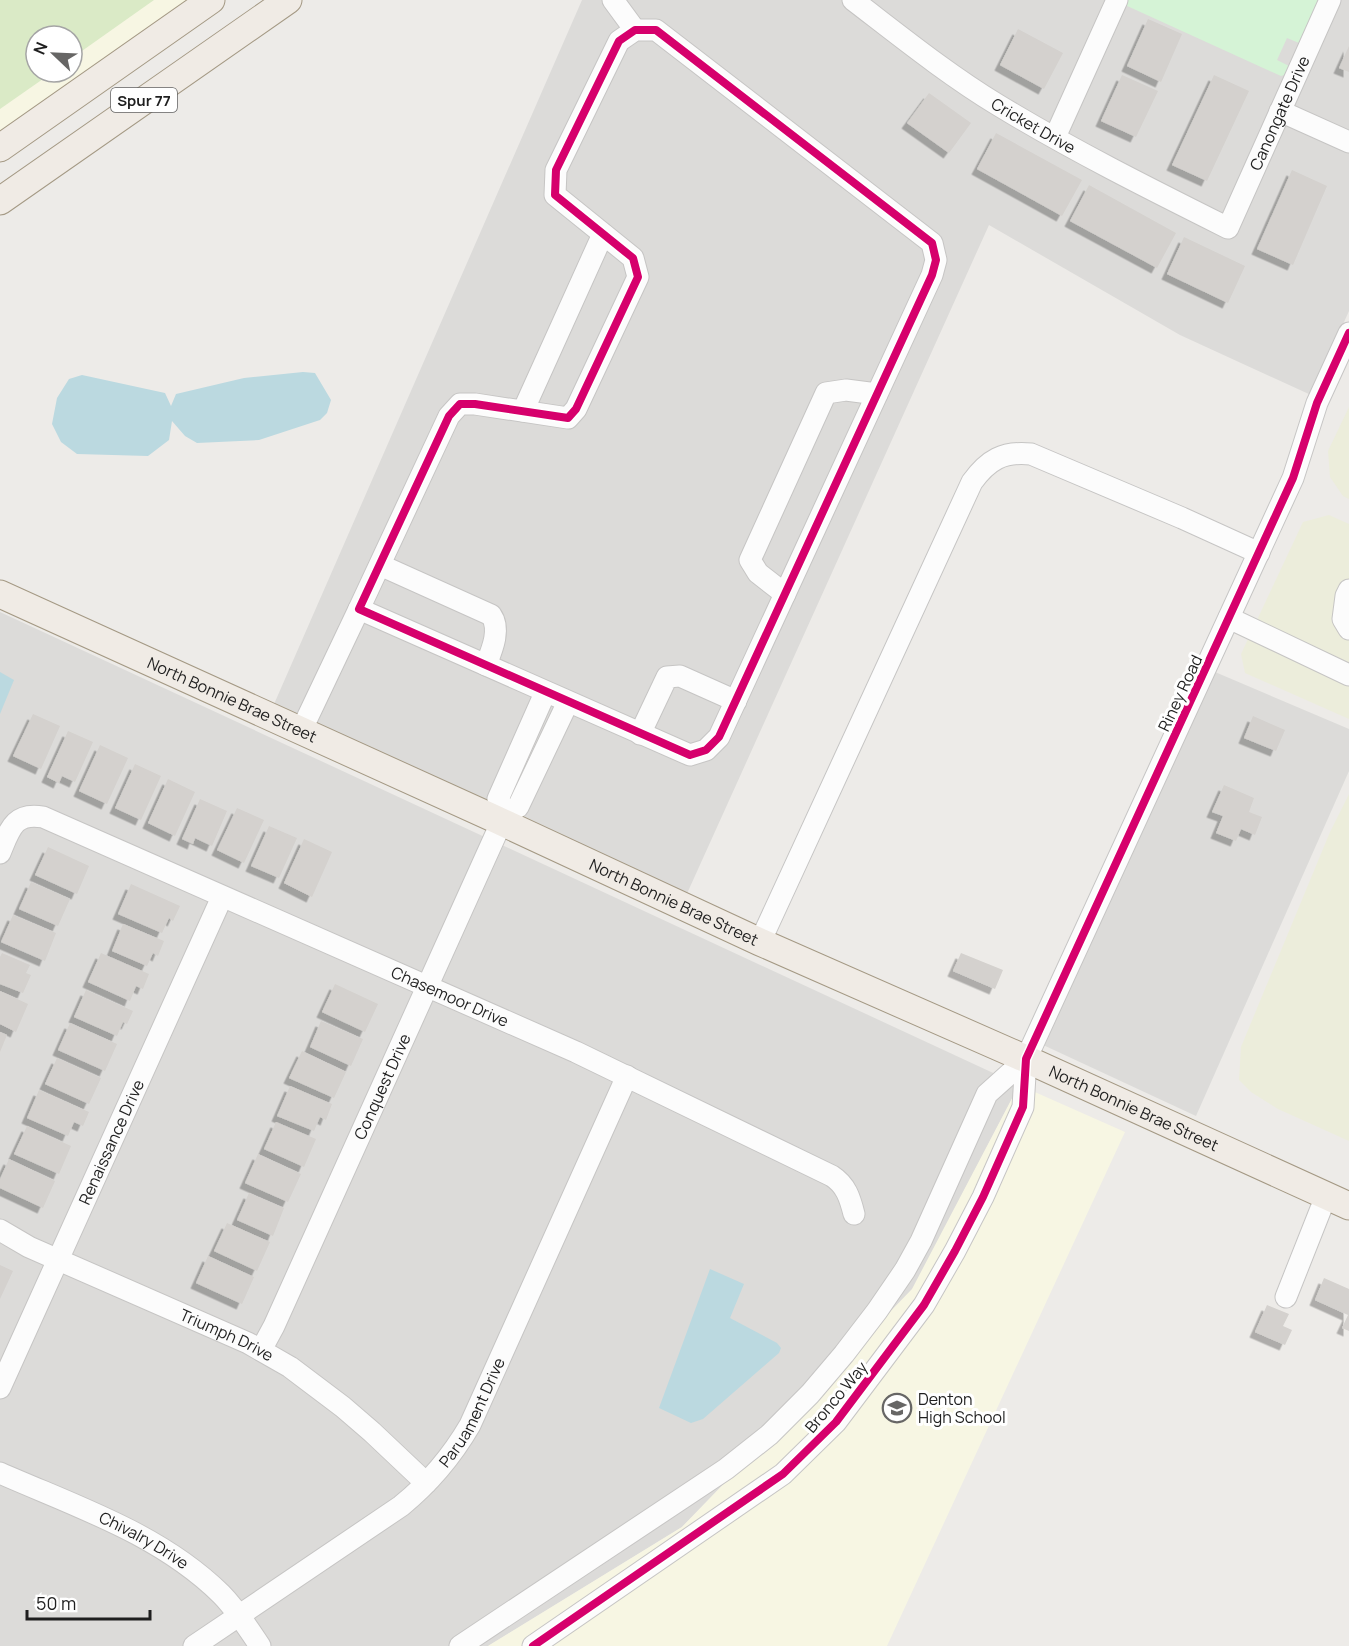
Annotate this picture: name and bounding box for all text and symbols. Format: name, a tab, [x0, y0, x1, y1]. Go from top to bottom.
north arrow	[24, 24, 84, 84]
text: N	[28, 39, 53, 58]
street label: Canongate Drive	[1244, 52, 1315, 174]
road number: Spur 77	[111, 88, 177, 112]
street label: Cricket Drive	[987, 92, 1080, 158]
street label: North Bonnie Brae Street	[144, 651, 320, 747]
street label: Riney Road	[1153, 651, 1207, 735]
street label: North Bonnie Brae Street	[586, 853, 762, 951]
street label: Chasemoor Drive	[388, 961, 512, 1032]
street label: Conquest Drive	[349, 1030, 416, 1143]
street label: North Bonnie Brae Street	[1046, 1060, 1222, 1156]
street label: Renaissance Drive	[73, 1076, 149, 1208]
street label: Triumph Drive	[176, 1304, 278, 1366]
street label: Paruament Drive	[434, 1354, 510, 1472]
street label: Bronco Way	[800, 1356, 873, 1437]
place label: Denton High School	[918, 1388, 1006, 1428]
school or university icon: Denton High School	[881, 1392, 913, 1424]
street label: Chivalry Drive	[96, 1506, 193, 1574]
scale bar	[27, 1583, 150, 1621]
text: 50 m	[36, 1591, 76, 1615]

